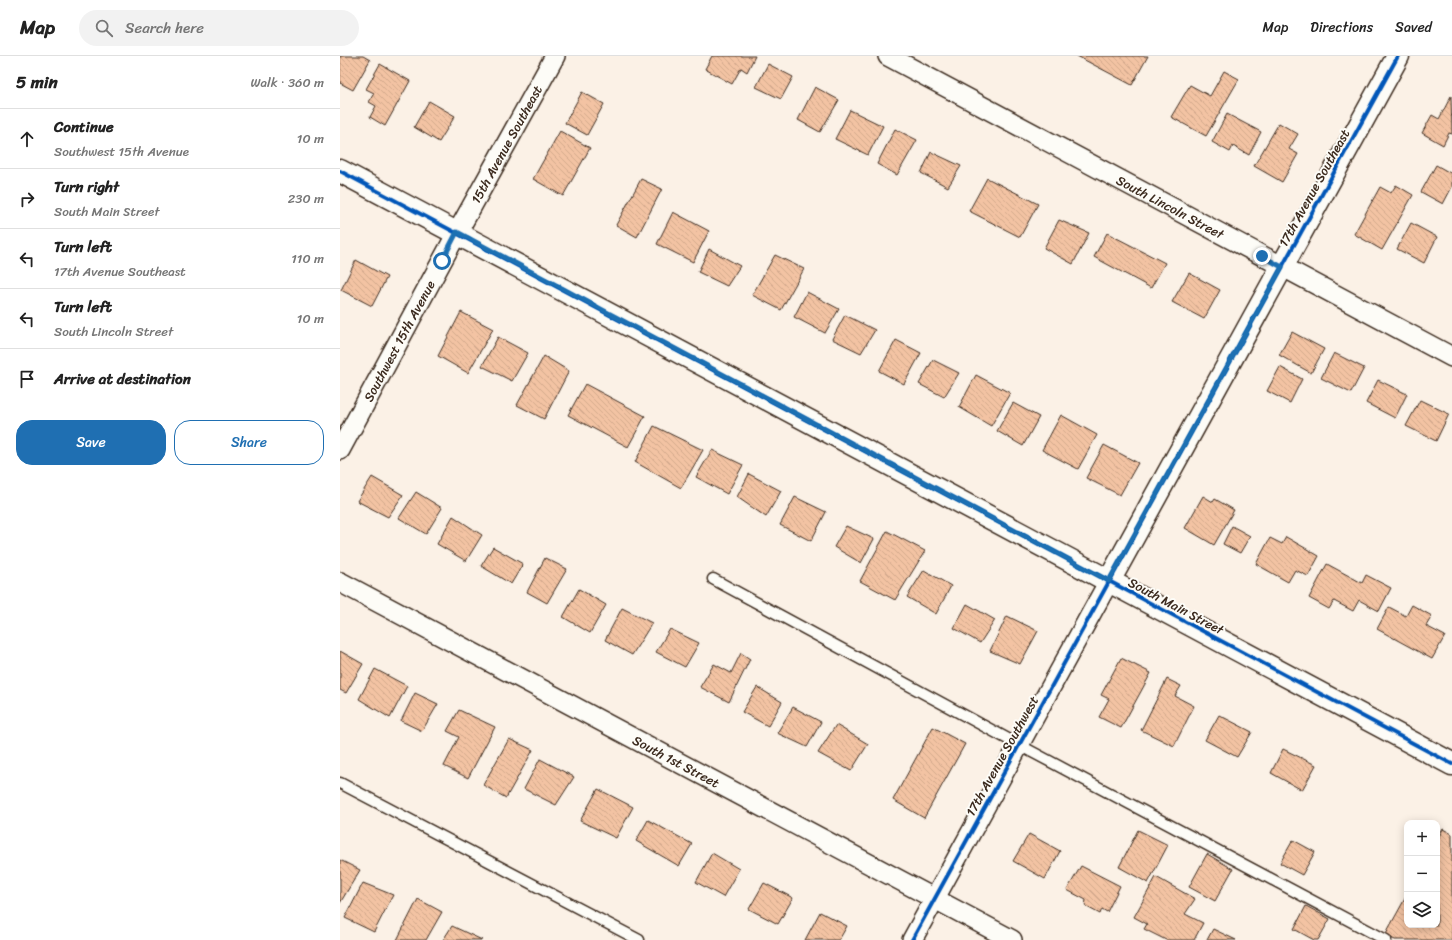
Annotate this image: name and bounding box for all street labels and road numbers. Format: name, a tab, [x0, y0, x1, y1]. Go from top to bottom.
street label: 15th Avenue Southeast	[464, 80, 548, 208]
street label: 17th Avenue Southeast	[1272, 125, 1356, 251]
street label: South Lincoln Street	[1112, 168, 1229, 245]
street label: Southwest 15th Avenue	[357, 276, 441, 406]
street label: South Main Street	[1124, 571, 1229, 641]
street label: 17th Avenue Southwest	[959, 691, 1045, 821]
street label: South 1st Street	[629, 728, 724, 794]

